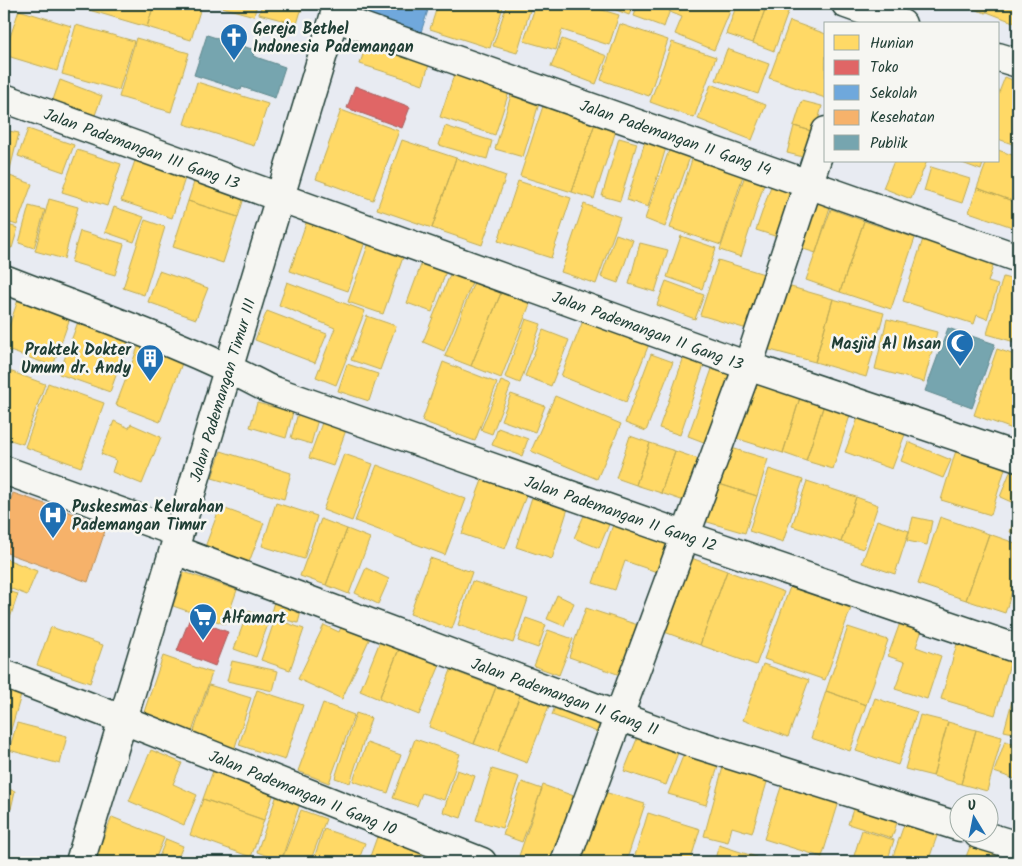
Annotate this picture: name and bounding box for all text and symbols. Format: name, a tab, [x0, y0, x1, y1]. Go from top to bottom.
place label: Gereja Bethel Indonesia Pademangan	[253, 17, 414, 60]
church icon: Gereja Bethel Indonesia Pademangan	[219, 22, 249, 61]
legend	[824, 22, 1000, 162]
text: Hunian	[870, 32, 914, 56]
text: Toko	[870, 56, 899, 80]
text: Sekolah	[870, 82, 917, 106]
street label: Jalan Pademangan II Gang 14	[576, 94, 775, 183]
street label: Jalan Pademangan III Gang 13	[40, 102, 243, 197]
text: Kesehatan	[870, 106, 935, 130]
text: Publik	[870, 132, 908, 156]
street label: Jalan Pademangan II Gang 13	[548, 285, 747, 378]
street label: Jalan Pademangan Timur III	[184, 295, 263, 485]
mosque icon: Masjid Al Ihsan	[945, 328, 975, 367]
place label: Masjid Al Ihsan	[831, 332, 941, 357]
place label: Praktek Dokter Umum dr. Andy	[21, 338, 132, 381]
building icon: Praktek Dokter Umum dr. Andy	[135, 343, 165, 382]
street label: Jalan Pademangan II Gang 12	[521, 470, 720, 559]
place label: Puskesmas Kelurahan Pademangan Timur	[72, 495, 224, 538]
hospital icon: Puskesmas Kelurahan Pademangan Timur	[38, 500, 68, 539]
supermarket icon: Alfamart	[188, 602, 218, 641]
place label: Alfamart	[222, 606, 287, 631]
street label: Jalan Pademangan II Gang 11	[467, 652, 662, 743]
street label: Jalan Pademangan II Gang 10	[205, 744, 400, 843]
north arrow	[950, 794, 1000, 844]
text: U	[966, 795, 979, 818]

